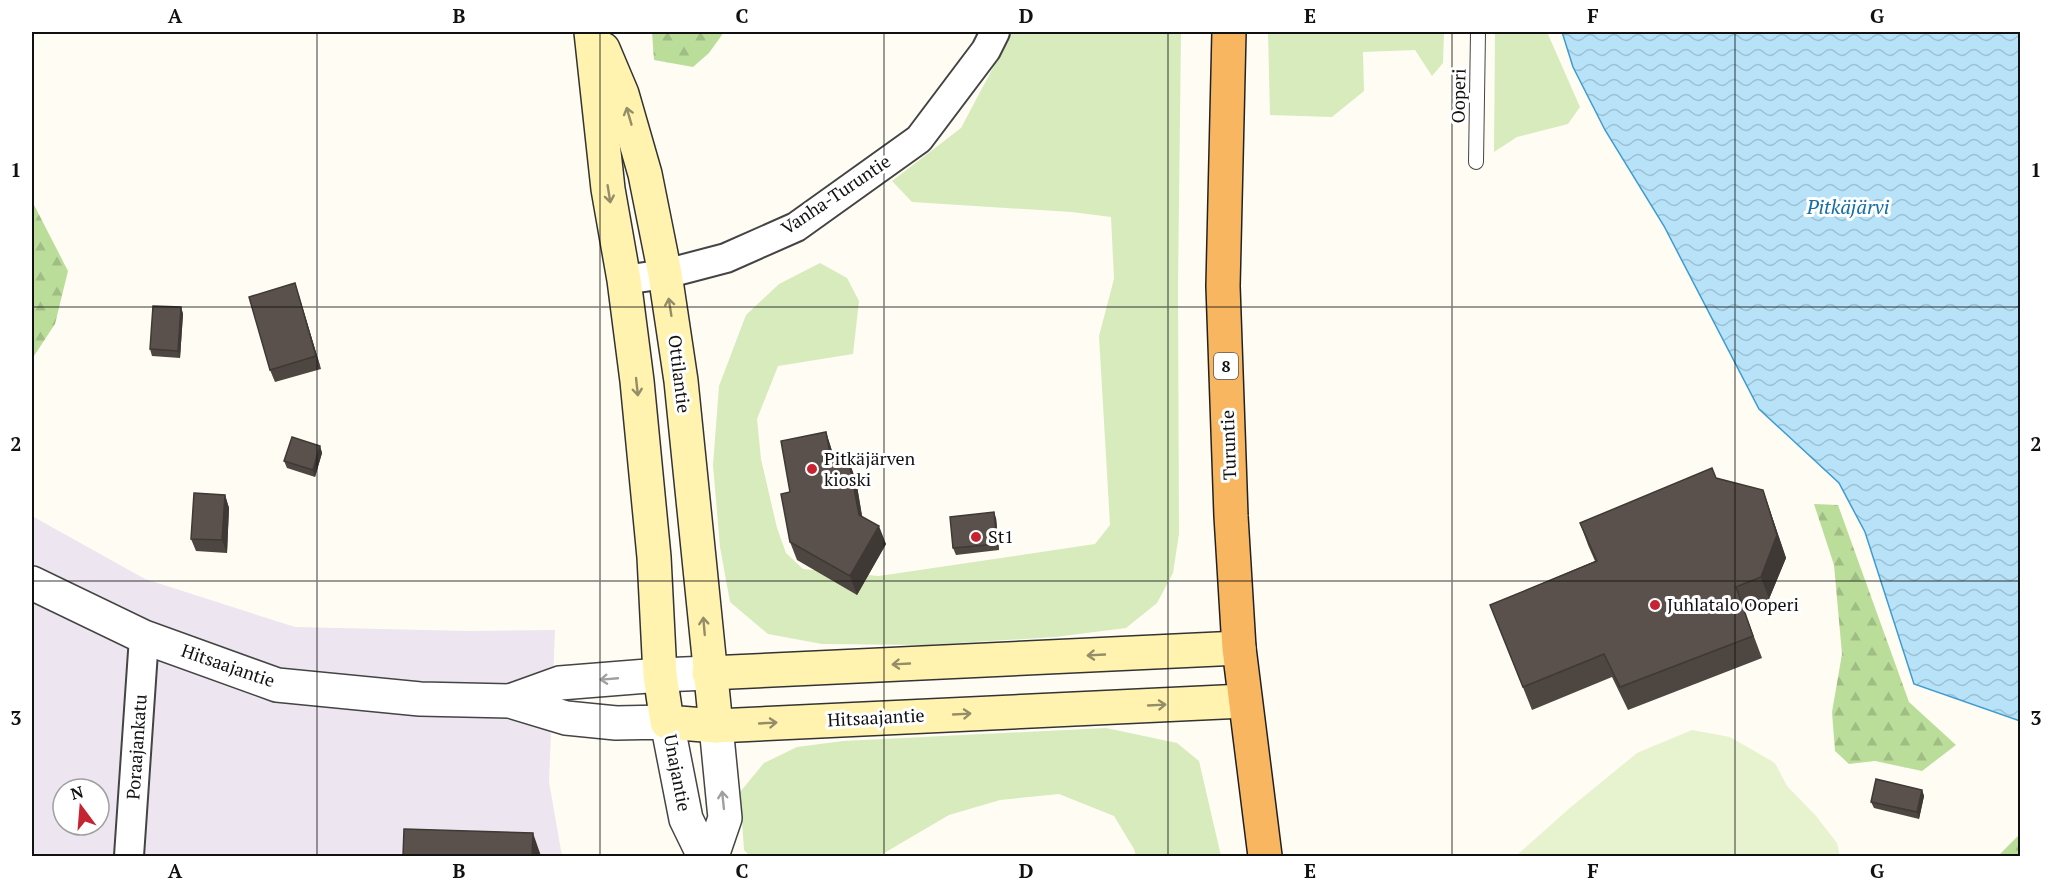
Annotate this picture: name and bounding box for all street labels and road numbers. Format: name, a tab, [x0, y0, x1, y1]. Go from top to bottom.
street label: Ooperi	[1446, 68, 1470, 124]
street label: Vanha-Turuntie	[776, 149, 895, 240]
street label: Ottilantie	[663, 333, 697, 414]
road number: 8	[1214, 353, 1238, 379]
street label: Turuntie	[1215, 410, 1241, 480]
street label: Hitsaajantie	[178, 638, 278, 692]
street label: Poraajankatu	[120, 693, 152, 800]
street label: Hitsaajantie	[827, 702, 925, 732]
street label: Unajantie	[659, 732, 697, 813]

